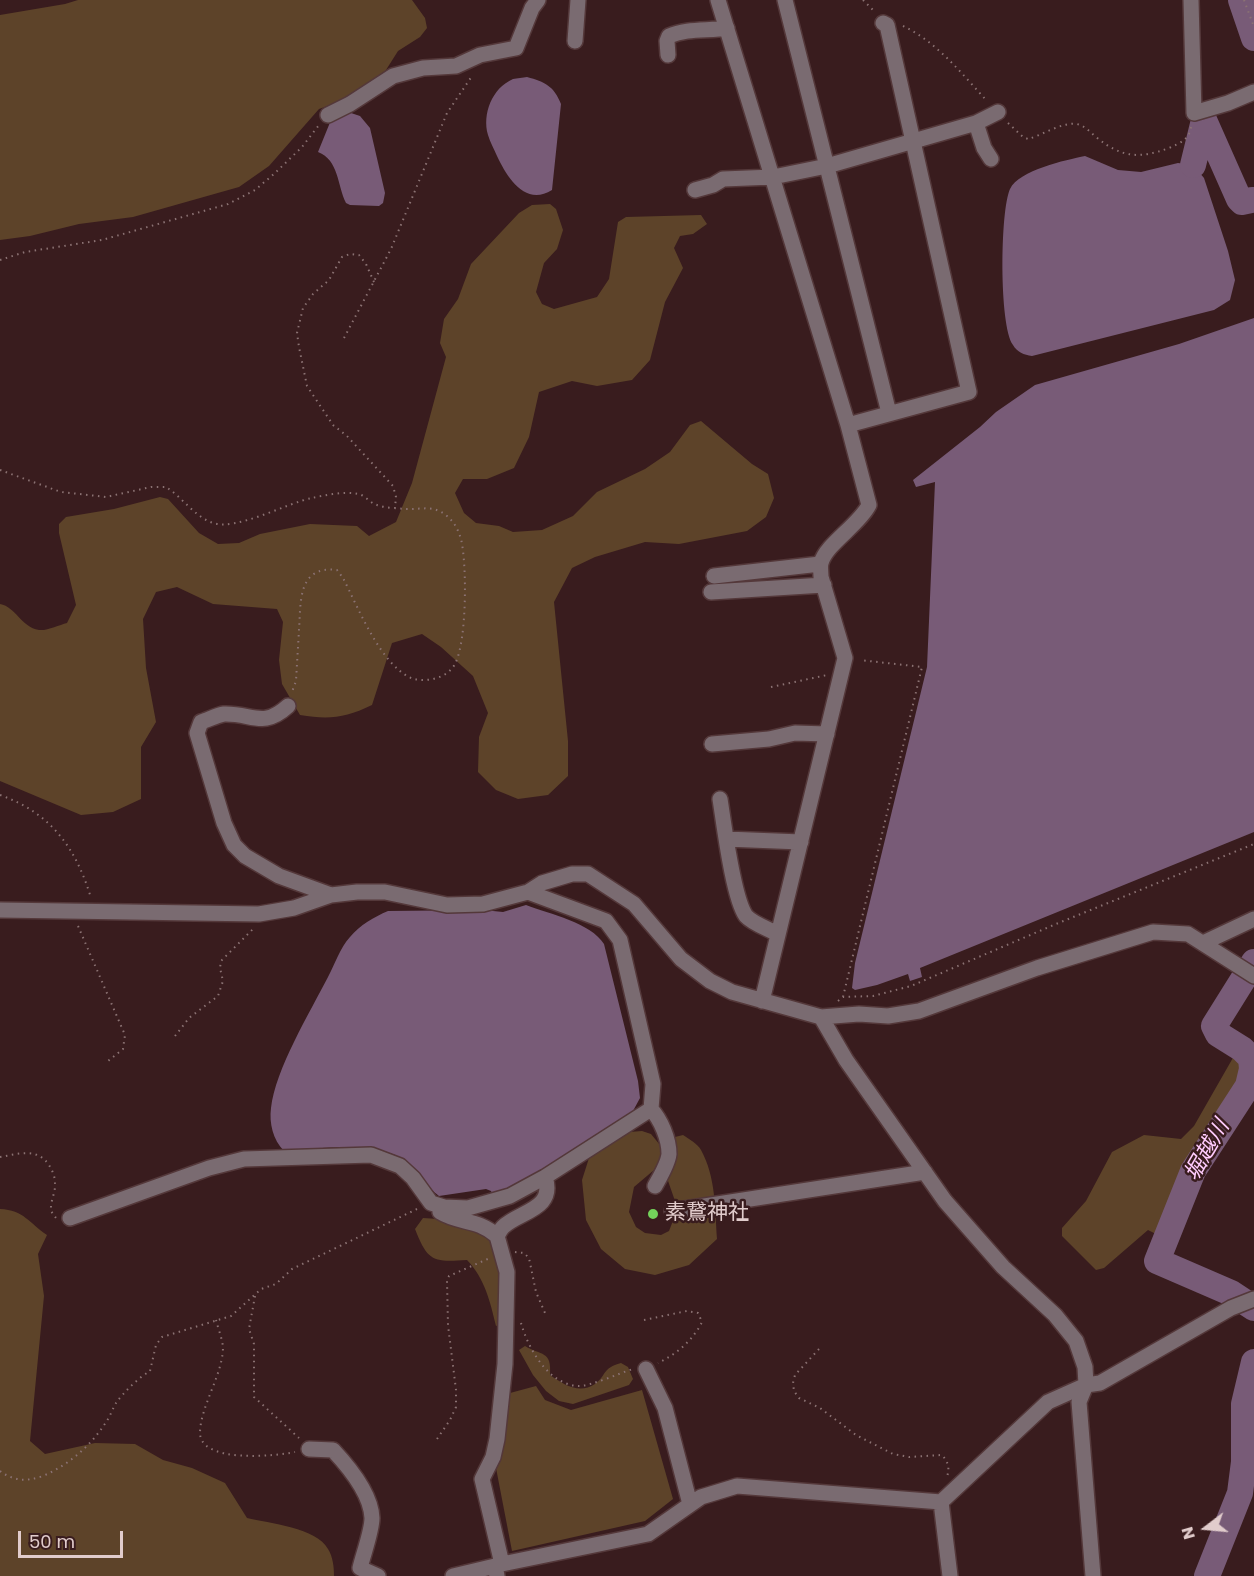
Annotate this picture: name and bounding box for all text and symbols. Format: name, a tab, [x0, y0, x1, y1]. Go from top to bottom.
water label: 堀越川	[1180, 1116, 1236, 1186]
place label: 素鵞神社	[665, 1201, 749, 1227]
marker: 素鵞神社	[646, 1207, 660, 1221]
north arrow	[1176, 1498, 1236, 1558]
scale bar	[21, 1519, 126, 1557]
text: N	[1176, 1524, 1201, 1542]
text: 50 m	[29, 1529, 75, 1554]

